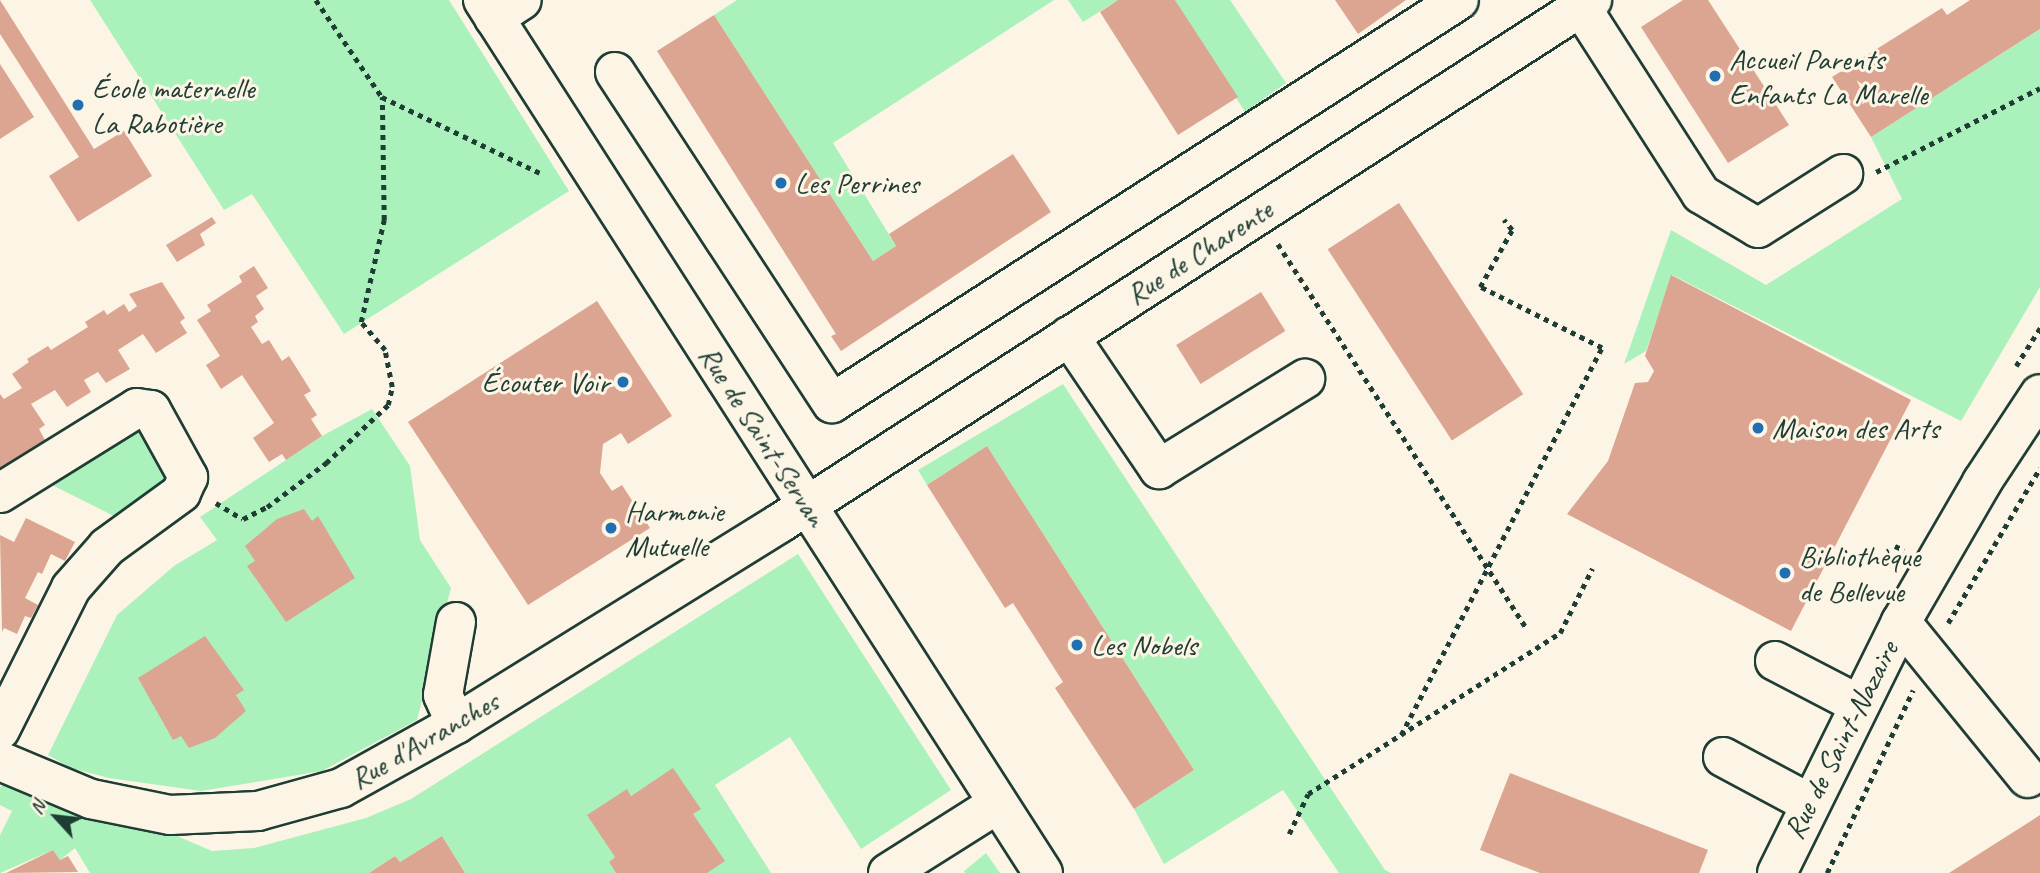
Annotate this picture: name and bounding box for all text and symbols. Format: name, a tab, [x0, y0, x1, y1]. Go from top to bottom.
place label: Accueil Parents Enfants La Marelle	[1729, 41, 1929, 111]
marker: Accueil Parents Enfants La Marelle	[1707, 68, 1723, 84]
place label: École maternelle La Rabotière	[92, 70, 255, 140]
marker: École maternelle La Rabotière	[70, 97, 86, 113]
place label: Les Perrines	[795, 165, 919, 201]
marker: Les Perrines	[773, 175, 789, 191]
street label: Rue de Charente	[1119, 191, 1279, 313]
street label: Rue de Saint-Servan	[691, 339, 835, 533]
place label: Écouter Voir	[482, 364, 609, 400]
marker: Écouter Voir	[615, 374, 631, 390]
place label: Maison des Arts	[1772, 410, 1939, 446]
marker: Maison des Arts	[1750, 420, 1766, 436]
place label: Harmonie Mutuelle	[625, 493, 724, 564]
marker: Harmonie Mutuelle	[603, 520, 619, 536]
place label: Bibliothèque de Bellevue	[1799, 538, 1920, 608]
marker: Bibliothèque de Bellevue	[1777, 565, 1793, 581]
place label: Les Nobels	[1091, 627, 1198, 663]
street label: Rue de Saint-Nazaire	[1776, 635, 1906, 845]
marker: Les Nobels	[1069, 637, 1085, 653]
street label: Rue d'Avranches	[344, 683, 504, 797]
north arrow	[21, 782, 91, 852]
text: N	[24, 797, 51, 818]

